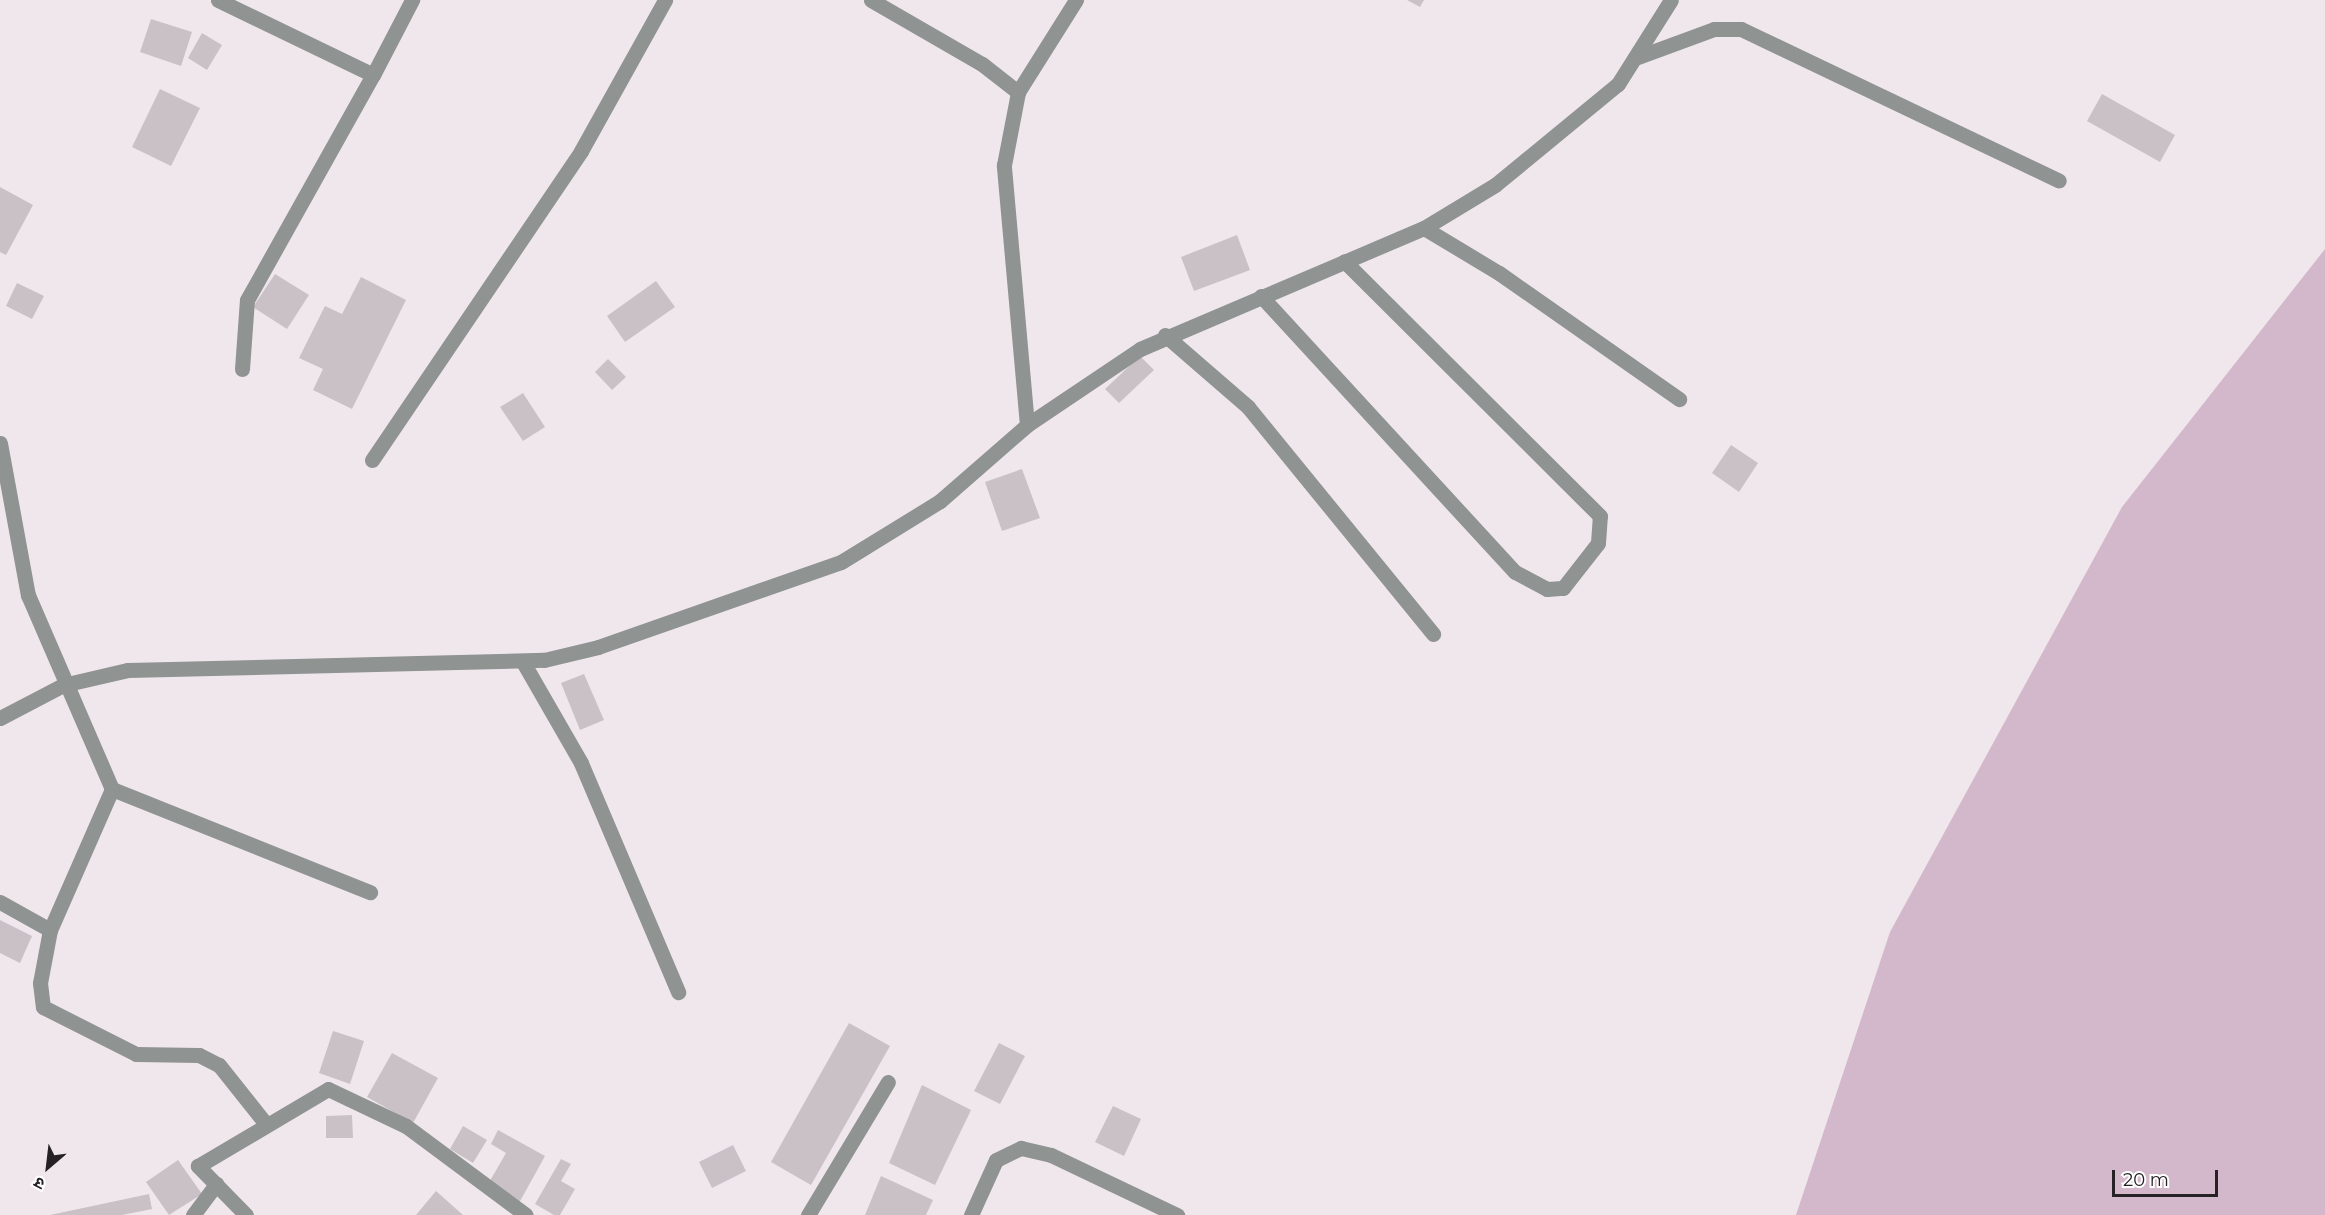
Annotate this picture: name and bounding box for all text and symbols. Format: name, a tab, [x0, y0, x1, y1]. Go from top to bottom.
north arrow	[18, 1137, 78, 1197]
scale bar	[2115, 1158, 2222, 1196]
text: 20 m	[2123, 1169, 2169, 1191]
text: उ	[31, 1173, 48, 1194]

